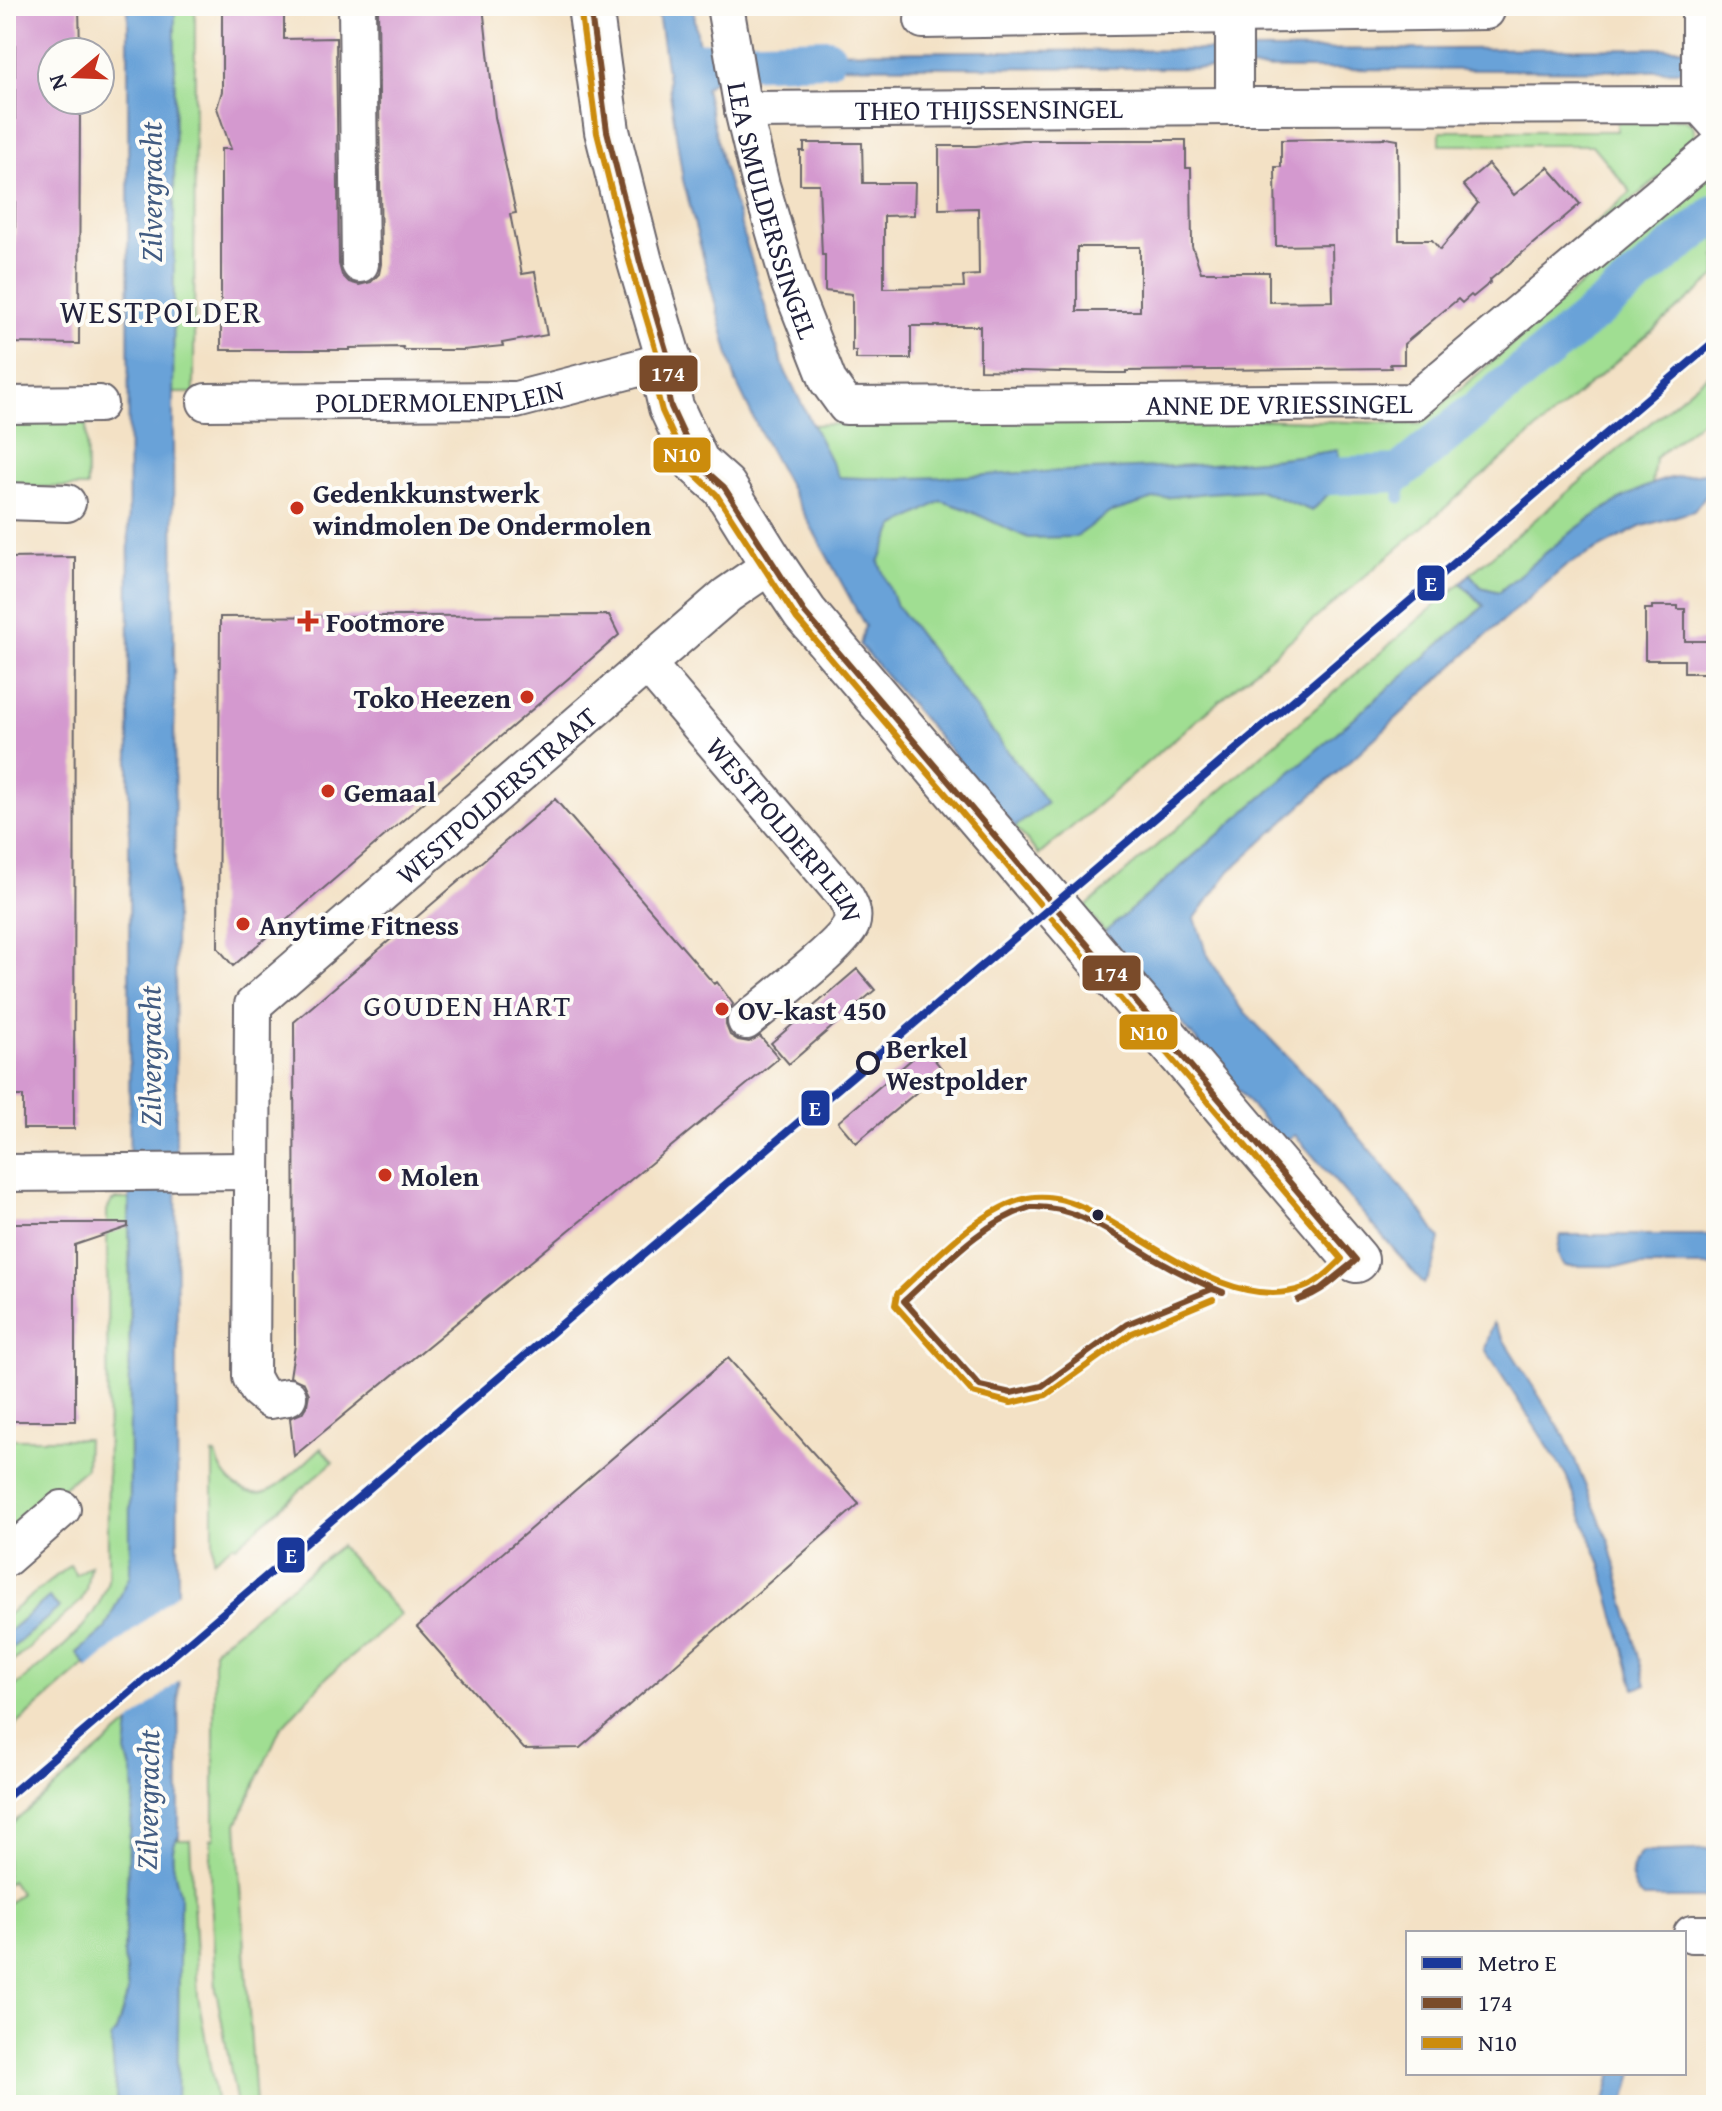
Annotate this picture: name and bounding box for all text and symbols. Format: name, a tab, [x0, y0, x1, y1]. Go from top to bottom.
north arrow	[36, 36, 116, 116]
text: N	[39, 70, 75, 95]
street label: LEA SMULDERSSINGEL	[718, 79, 830, 345]
street label: THEO THIJSSENSINGEL	[855, 86, 1124, 130]
water label: Zilvergracht	[129, 121, 173, 262]
district label: WESTPOLDER	[59, 288, 263, 335]
line badge: 174	[638, 354, 699, 393]
text: 174	[651, 357, 685, 389]
street label: POLDERMOLENPLEIN	[315, 368, 568, 422]
street label: ANNE DE VRIESSINGEL	[1145, 381, 1413, 424]
line badge: N10	[652, 436, 712, 474]
text: N10	[663, 438, 701, 470]
place label: Gedenkkunstwerk windmolen De Ondermolen	[313, 472, 652, 545]
marker: Gedenkkunstwerk windmolen De Ondermolen	[288, 499, 306, 517]
line badge: E	[1416, 564, 1446, 602]
text: E	[1425, 567, 1437, 599]
place label: Footmore	[326, 601, 445, 642]
marker: Footmore	[297, 610, 319, 632]
place label: Toko Heezen	[354, 677, 511, 718]
marker: Toko Heezen	[518, 688, 536, 706]
street label: WESTPOLDERSTRAAT	[386, 696, 606, 893]
street label: WESTPOLDERPLEIN	[697, 727, 874, 925]
place label: Gemaal	[344, 771, 436, 812]
marker: Gemaal	[319, 782, 337, 800]
place label: Anytime Fitness	[259, 904, 459, 945]
marker: Anytime Fitness	[234, 915, 252, 933]
line badge: 174	[1081, 954, 1142, 992]
text: 174	[1094, 957, 1128, 989]
district label: GOUDEN HART	[364, 983, 572, 1027]
water label: Zilvergracht	[128, 985, 172, 1126]
place label: OV-kast 450	[738, 989, 886, 1030]
marker: OV-kast 450	[713, 1000, 731, 1018]
line badge: N10	[1118, 1013, 1179, 1051]
text: N10	[1130, 1016, 1168, 1048]
place label: Berkel Westpolder	[886, 1027, 1027, 1100]
marker: Berkel Westpolder	[857, 1052, 879, 1074]
line badge: E	[800, 1089, 831, 1127]
text: E	[809, 1092, 821, 1124]
place label: Molen	[401, 1155, 479, 1196]
marker: Molen	[376, 1166, 394, 1184]
unlabelled marker	[1090, 1207, 1106, 1223]
line badge: E	[276, 1536, 306, 1574]
text: E	[285, 1539, 297, 1571]
water label: Zilvergracht	[124, 1729, 170, 1871]
legend	[1406, 1931, 1686, 2075]
text: Metro E	[1478, 1945, 1557, 1980]
text: 174	[1478, 1985, 1513, 2020]
text: N10	[1478, 2025, 1517, 2060]

